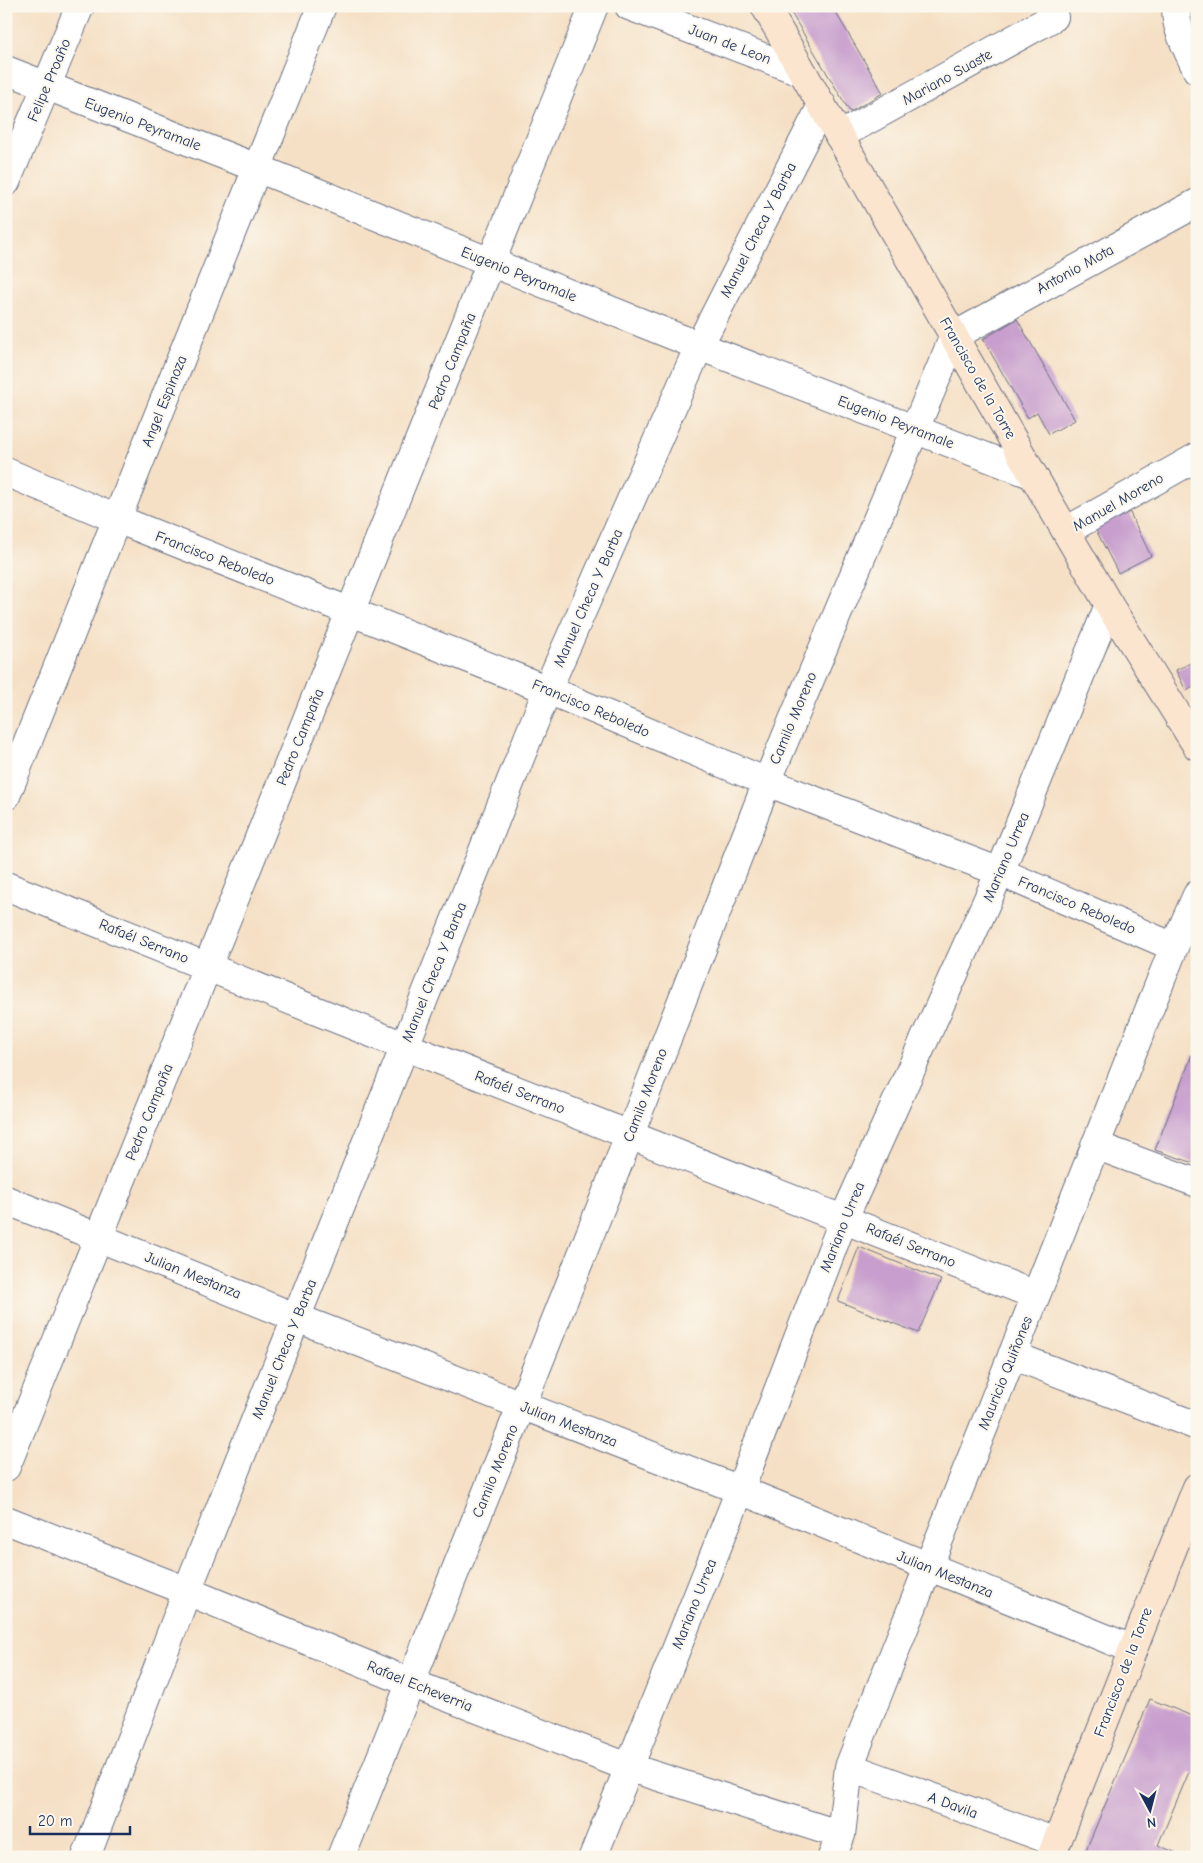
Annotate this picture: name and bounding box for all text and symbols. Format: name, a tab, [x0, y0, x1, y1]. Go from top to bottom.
street label: Juan de Leon	[686, 20, 774, 68]
street label: Felipe Proaño	[23, 36, 75, 124]
street label: Mariano Suaste	[899, 45, 995, 109]
street label: Eugenio Peyramale	[82, 94, 204, 155]
street label: Manuel Checa Y Barba	[716, 159, 800, 301]
street label: Antonio Mota	[1033, 240, 1117, 298]
street label: Eugenio Peyramale	[459, 243, 580, 306]
street label: Pedro Campaña	[424, 310, 480, 412]
street label: Francisco de la Torre	[936, 314, 1020, 442]
street label: Angel Espinoza	[137, 353, 191, 449]
street label: Eugenio Peyramale	[835, 392, 957, 453]
street label: Manuel Moreno	[1069, 469, 1167, 535]
street label: Manuel Checa Y Barba	[549, 526, 627, 670]
street label: Francisco Reboledo	[153, 527, 277, 589]
street label: Camilo Moreno	[765, 669, 821, 767]
street label: Francisco Reboledo	[529, 675, 653, 741]
street label: Pedro Campaña	[272, 686, 328, 788]
street label: Mariano Urrea	[979, 809, 1033, 905]
street label: Francisco Reboledo	[1015, 872, 1139, 938]
street label: Manuel Checa Y Barba	[398, 899, 470, 1045]
street label: Rafaél Serrano	[96, 915, 192, 967]
street label: Camilo Moreno	[619, 1046, 671, 1144]
street label: Pedro Campaña	[121, 1061, 177, 1163]
street label: Rafaél Serrano	[472, 1067, 568, 1118]
street label: Mariano Urrea	[816, 1179, 868, 1275]
street label: Rafaél Serrano	[863, 1219, 959, 1271]
street label: Julian Mestanza	[142, 1247, 244, 1303]
street label: Manuel Checa Y Barba	[248, 1276, 320, 1422]
street label: Mauricio Quiñones	[974, 1314, 1036, 1432]
street label: Julian Mestanza	[518, 1397, 620, 1451]
street label: Camilo Moreno	[468, 1422, 522, 1520]
street label: Julian Mestanza	[894, 1546, 996, 1602]
street label: Mariano Urrea	[668, 1556, 720, 1652]
street label: Francisco de la Torre	[1090, 1604, 1156, 1739]
street label: Rafael Echeverria	[365, 1657, 475, 1715]
north arrow	[1126, 1786, 1176, 1836]
street label: A Davila	[926, 1788, 980, 1822]
scale bar	[30, 1803, 130, 1835]
text: 20 m	[38, 1812, 72, 1830]
text: N	[1146, 1813, 1157, 1831]

